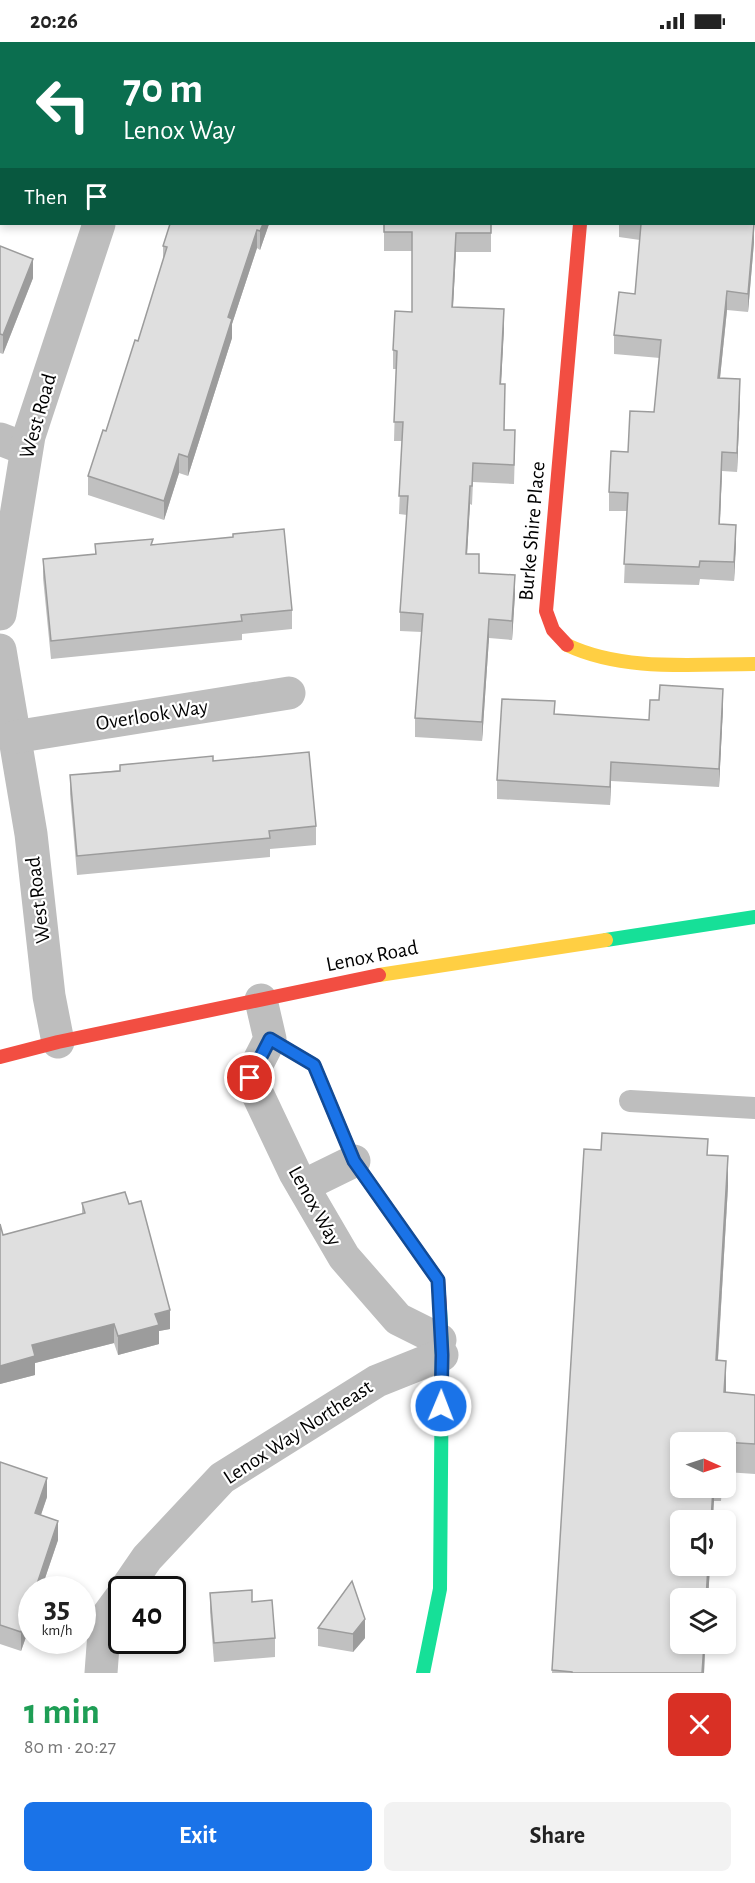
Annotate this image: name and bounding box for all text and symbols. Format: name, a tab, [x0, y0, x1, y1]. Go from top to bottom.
text: 20:26	[30, 10, 78, 32]
icon: left	[24, 66, 102, 144]
text: 70 m	[123, 68, 203, 110]
text: Lenox Way	[123, 117, 236, 144]
icon: arrive	[80, 180, 113, 213]
text: Then	[24, 186, 68, 208]
street label: West Road	[16, 371, 60, 461]
street label: Burke Shire Place	[515, 460, 549, 602]
street label: Overlook Way	[94, 696, 210, 734]
street label: West Road	[22, 855, 54, 945]
street label: Lenox Road	[324, 937, 420, 975]
pin	[224, 1052, 275, 1103]
icon: arrive	[233, 1061, 266, 1094]
street label: Lenox Way	[285, 1163, 345, 1249]
position arrow	[409, 1374, 473, 1438]
street label: Lenox Way Northeast	[220, 1376, 377, 1488]
north arrow	[670, 1432, 736, 1498]
map controls	[670, 1432, 736, 1654]
button: sound	[670, 1510, 736, 1576]
speed limit sign: 40	[108, 1576, 186, 1654]
button: layers	[670, 1588, 736, 1654]
text: 35	[44, 1593, 70, 1623]
text: km/h	[42, 1623, 72, 1638]
button: close	[668, 1693, 731, 1756]
text: 1 min	[24, 1694, 100, 1730]
text: 80 m · 20:27	[24, 1737, 116, 1757]
button: Exit	[24, 1802, 372, 1871]
button: Share	[384, 1802, 731, 1871]

